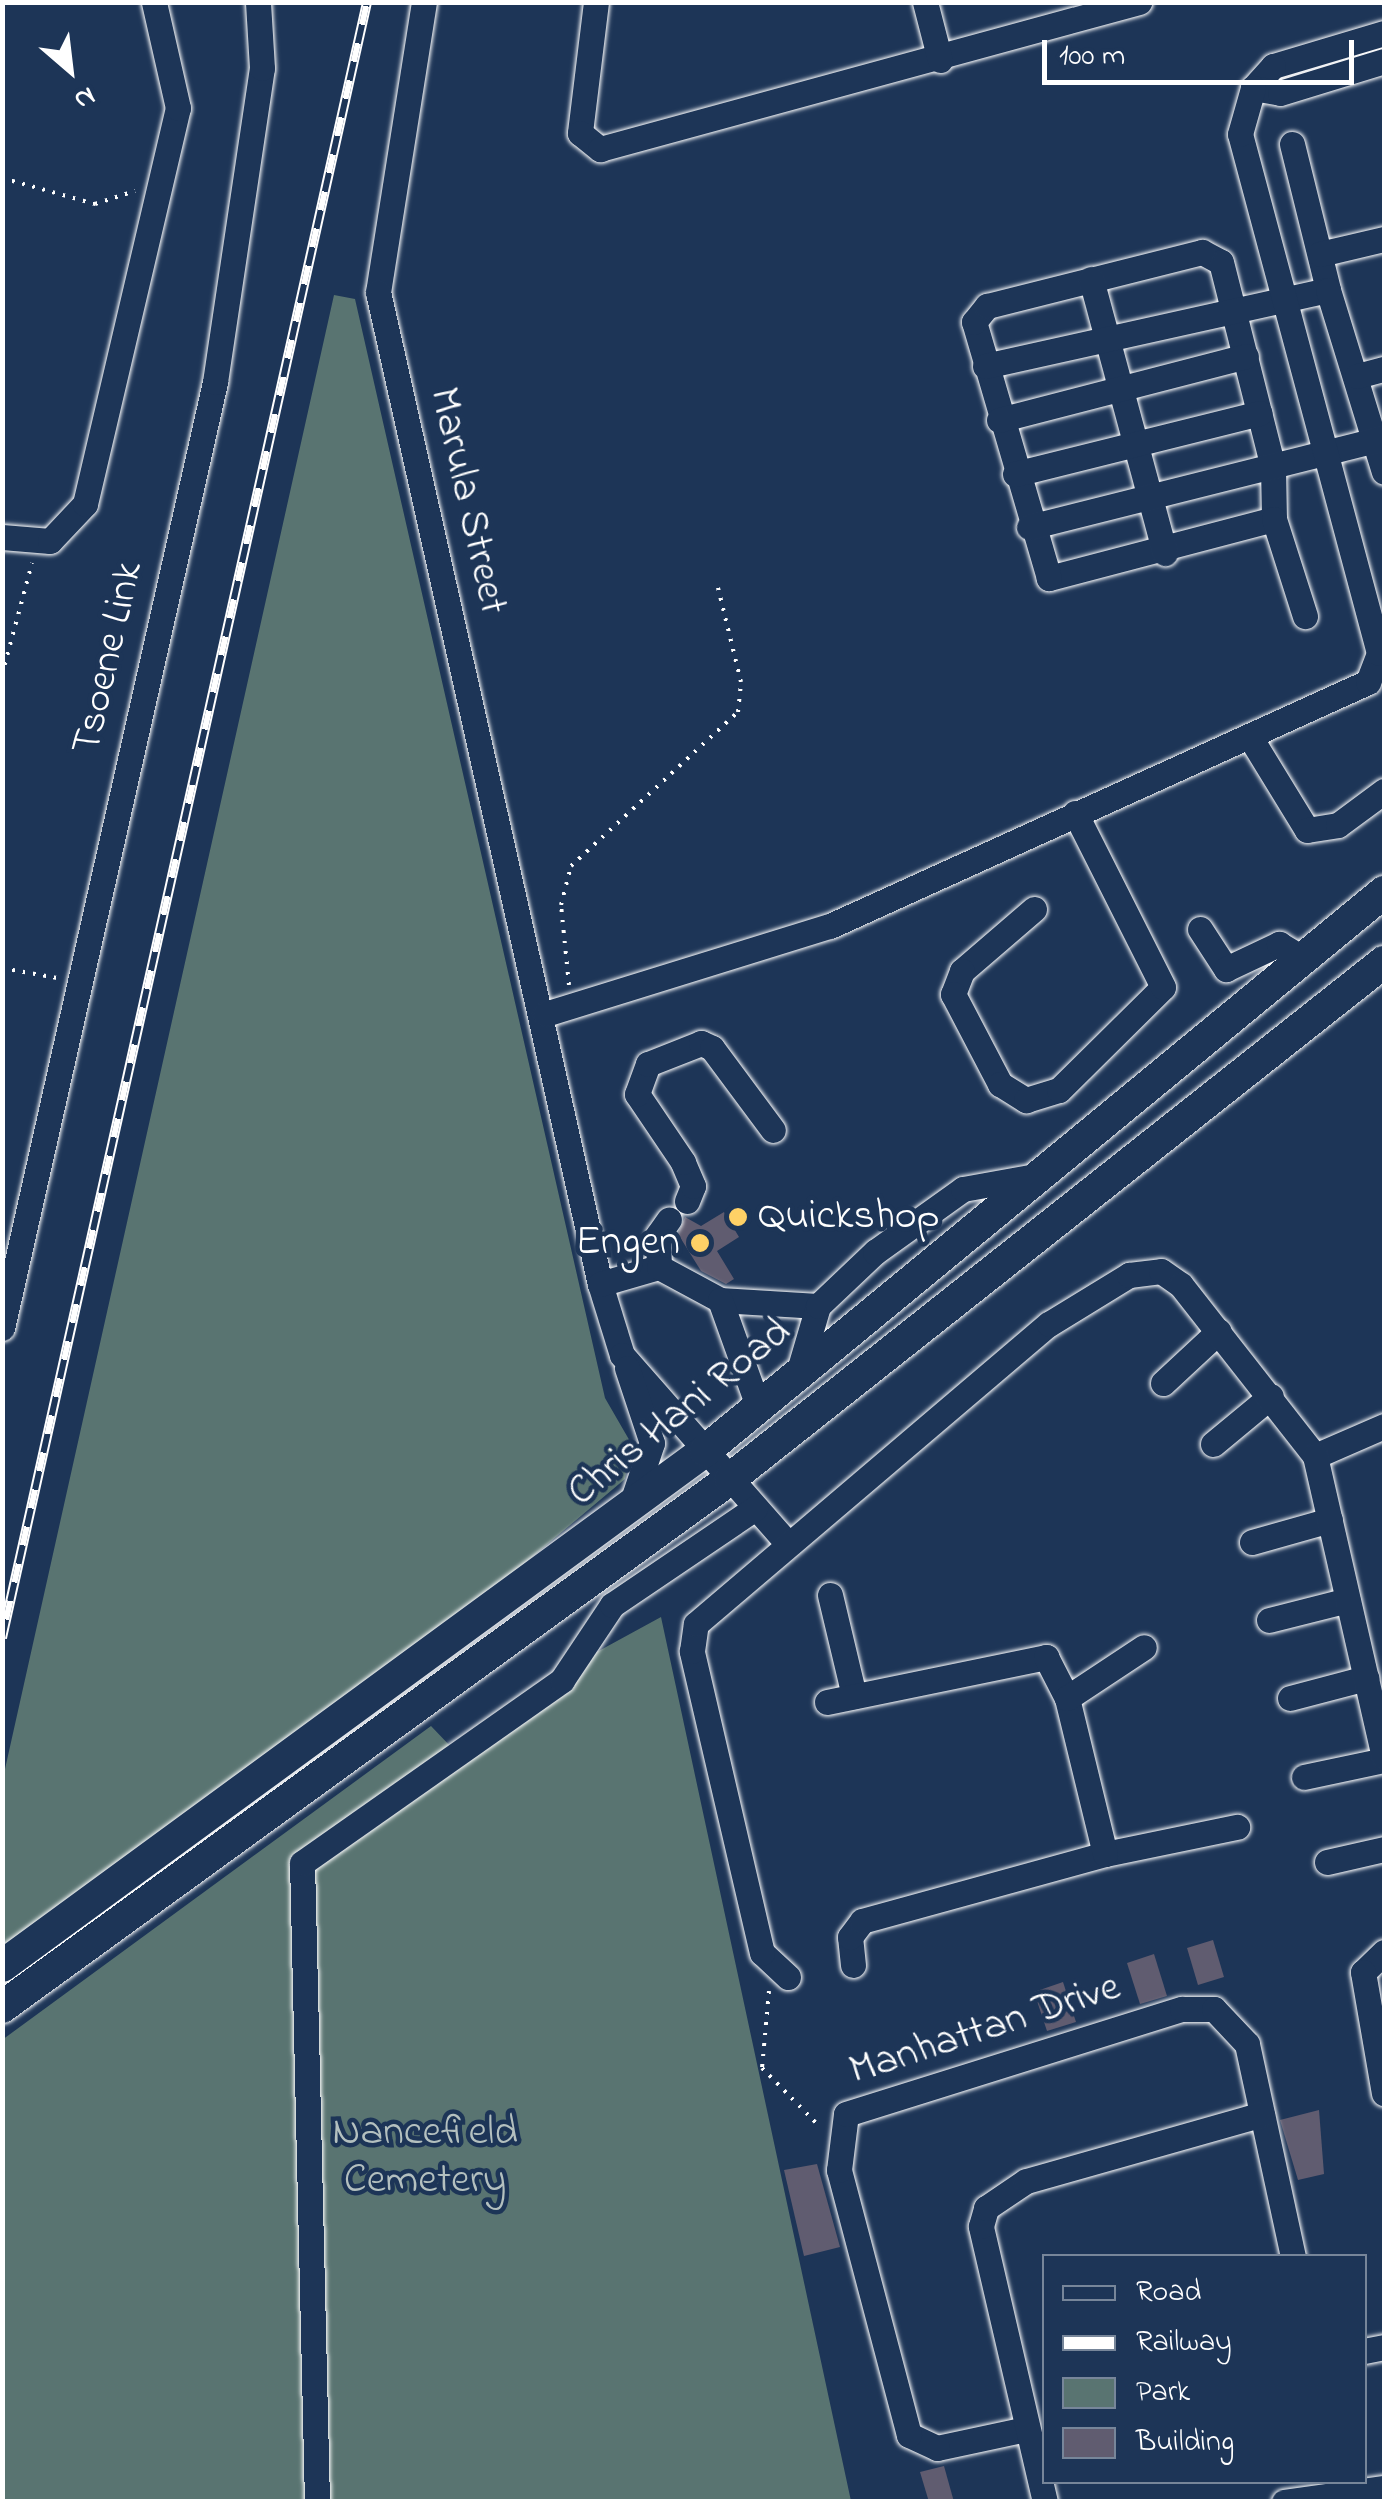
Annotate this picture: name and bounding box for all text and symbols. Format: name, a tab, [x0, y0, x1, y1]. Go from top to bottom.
north arrow	[20, 20, 120, 120]
scale bar	[1047, 20, 1360, 82]
text: 100 m	[1059, 35, 1125, 79]
text: N	[66, 74, 102, 119]
street label: Marula Street	[416, 383, 518, 619]
street label: Tsoene Link	[62, 557, 156, 759]
place label: Quickshop	[758, 1192, 940, 1242]
marker: Quickshop	[727, 1206, 749, 1228]
place label: Engen	[575, 1218, 680, 1268]
marker: Engen	[689, 1232, 711, 1254]
street label: Chris Hani Road	[558, 1308, 802, 1518]
street label: Manhattan Drive	[843, 1963, 1127, 2097]
park label: Nancefield Cemetery	[332, 2108, 518, 2206]
legend	[1042, 2254, 1367, 2484]
text: Road	[1136, 2271, 1201, 2315]
text: Railway	[1136, 2321, 1232, 2365]
text: Park	[1136, 2371, 1190, 2415]
text: Building	[1136, 2421, 1234, 2465]

